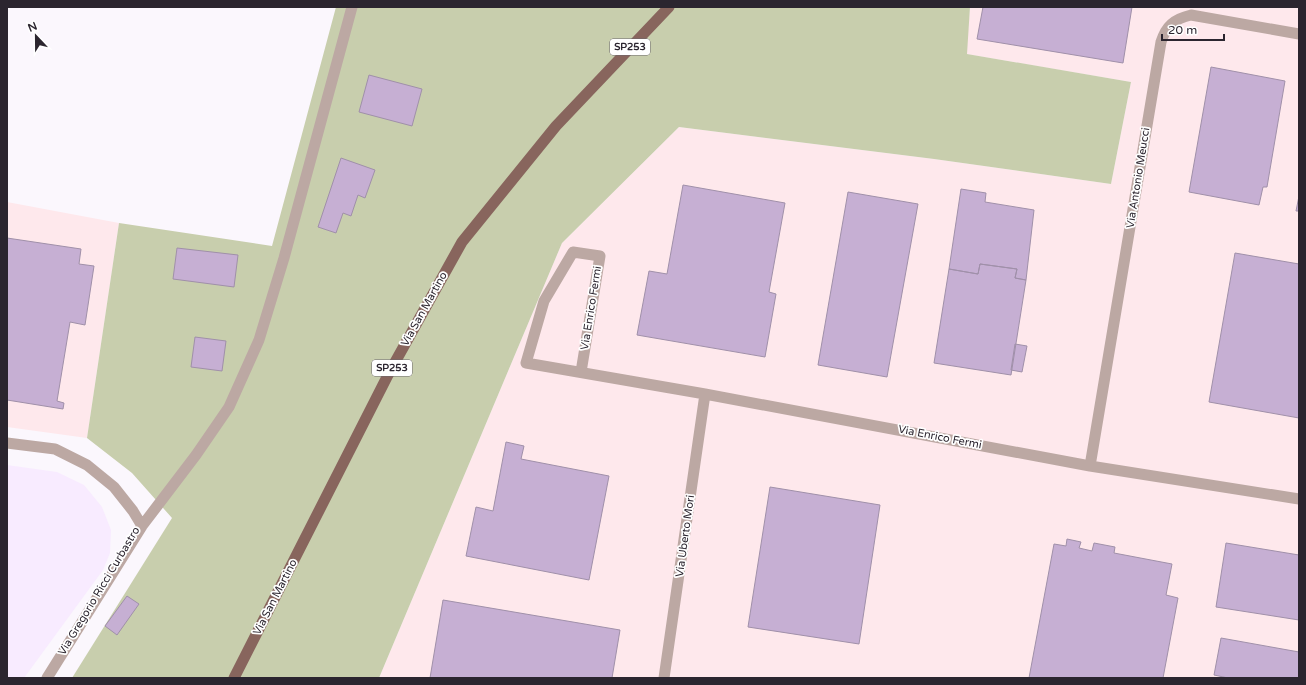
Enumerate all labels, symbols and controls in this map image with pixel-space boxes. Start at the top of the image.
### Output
north arrow [16,16,56,56]
scale bar [1162,16,1224,42]
text: N [26,20,39,35]
text: 20 m [1168,23,1197,37]
road number: SP253 [610,39,650,55]
street label: Via Antonio Meucci [1124,127,1152,229]
street label: Via Enrico Fermi [578,265,604,351]
street label: Via San Martino [398,269,450,349]
road number: SP253 [372,360,412,376]
street label: Via Enrico Fermi [897,423,983,451]
street label: Via Uberto Mori [673,494,697,578]
street label: Via Gregorio Ricci Curbastro [55,524,143,658]
street label: Via San Martino [250,557,300,637]

